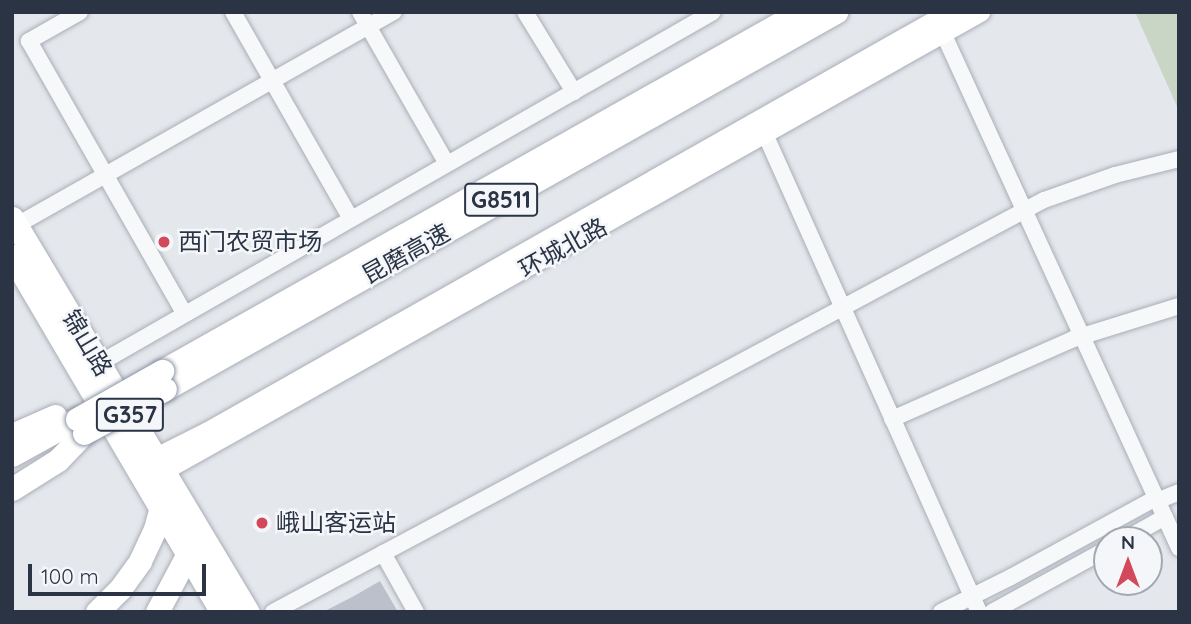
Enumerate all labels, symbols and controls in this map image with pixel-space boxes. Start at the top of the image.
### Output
road number: G8511 [462,181,540,220]
street label: 环城北路 [514,212,612,284]
street label: 昆磨高速 [357,218,455,290]
place label: 西门农贸市场 [178,228,322,256]
marker: 西门农贸市场 [156,234,172,250]
street label: 锦山路 [56,305,118,381]
road number: G357 [95,396,165,434]
place label: 峨山客运站 [276,509,396,537]
marker: 峨山客运站 [254,515,270,531]
north arrow [1093,526,1163,596]
text: N [1121,530,1135,554]
scale bar [32,550,210,594]
text: 100 m [41,563,99,589]

